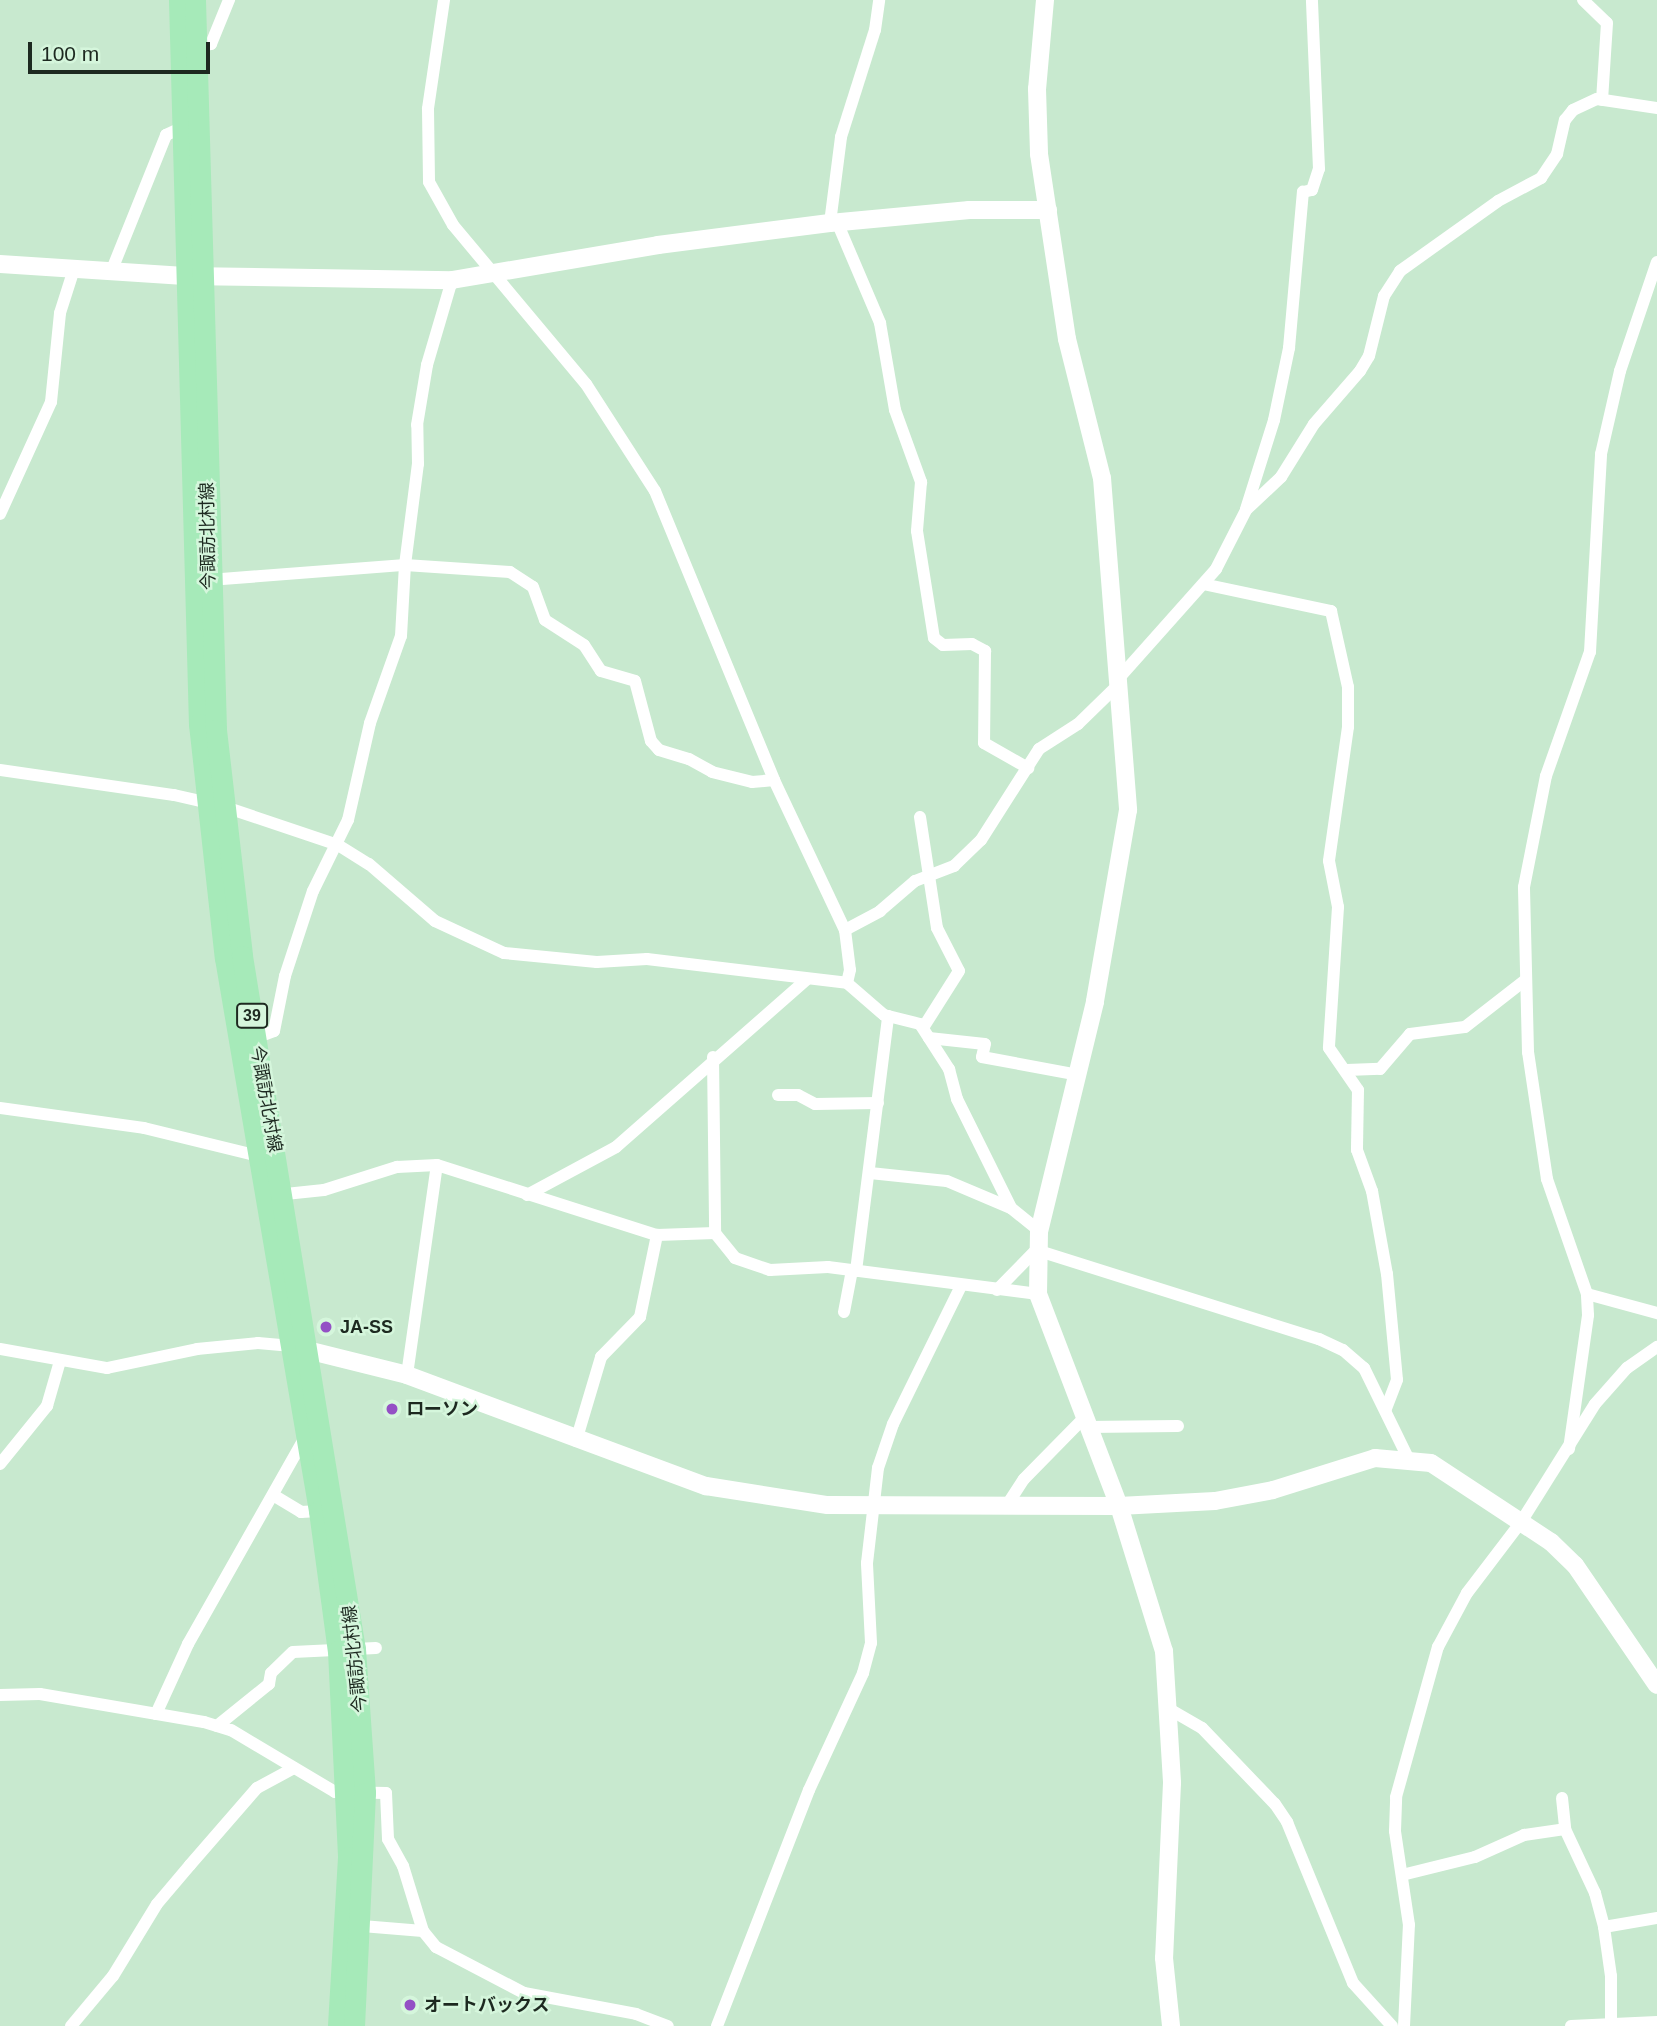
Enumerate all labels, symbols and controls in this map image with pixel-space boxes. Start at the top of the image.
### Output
scale bar [32,28,214,72]
text: 100 m [41,42,99,65]
street label: 今諏訪北村線 [196,482,220,590]
road number: 39 [234,1004,270,1028]
street label: 今諏訪北村線 [246,1044,286,1154]
place label: JA-SS [340,1316,393,1338]
marker: JA-SS [318,1319,334,1335]
place label: ローソン [406,1398,478,1420]
marker: ローソン [384,1401,400,1417]
street label: 今諏訪北村線 [339,1604,371,1714]
place label: オートバックス [424,1994,550,2016]
marker: オートバックス [402,1997,418,2013]

